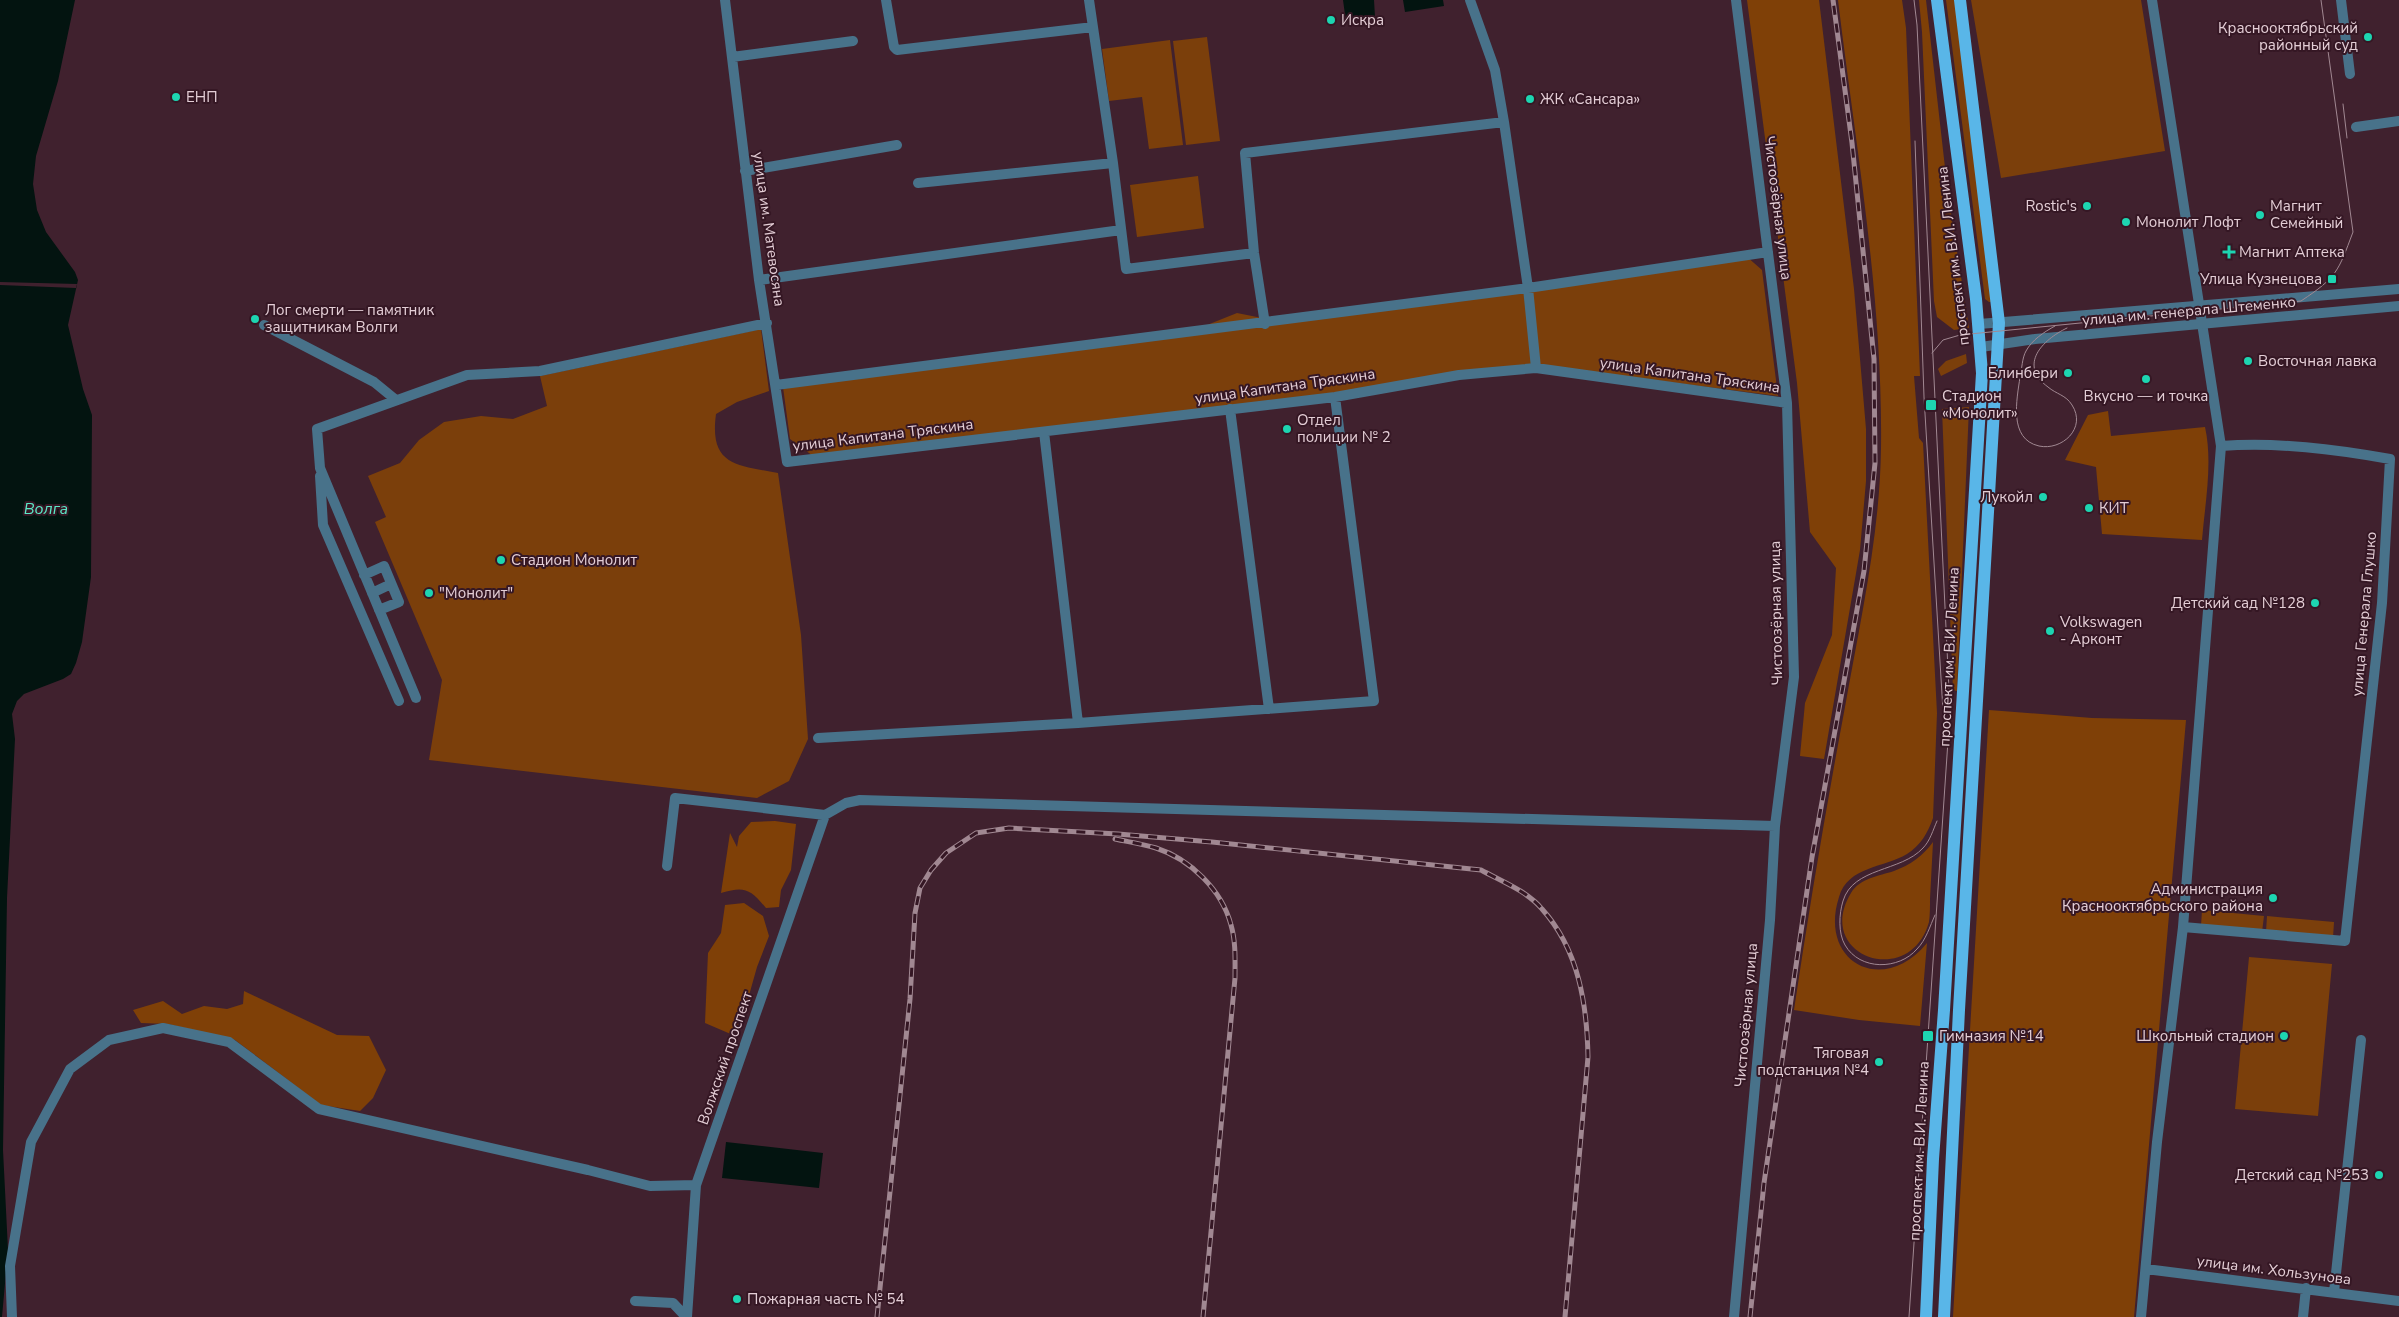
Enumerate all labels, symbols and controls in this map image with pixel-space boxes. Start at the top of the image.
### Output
place label: Искра [1341,10,1384,30]
marker: Искра [1325,14,1337,26]
place label: Краснооктябрьский районный суд [2218,18,2358,55]
marker: Краснооктябрьский районный суд [2362,31,2374,43]
place label: ЕНП [186,87,218,107]
place label: ЖК «Сансара» [1540,89,1640,109]
marker: ЕНП [170,91,182,103]
marker: ЖК «Сансара» [1524,93,1536,105]
street label: Чистоозёрная улица [1759,135,1797,281]
street label: улица им. Матевосяна [748,150,790,308]
street label: проспект им. В.И. Ленина [1932,165,1974,347]
place label: Rostic's [2025,196,2077,216]
place label: Магнит Семейный [2270,196,2343,233]
marker: Rostic's [2081,200,2093,212]
marker: Магнит Семейный [2254,209,2266,221]
place label: Монолит Лофт [2136,212,2241,232]
marker: Монолит Лофт [2120,216,2132,228]
place label: Магнит Аптека [2239,242,2345,262]
marker: Магнит Аптека [2223,246,2235,258]
place label: Улица Кузнецова [2199,269,2322,289]
marker: Улица Кузнецова [2326,273,2338,285]
street label: улица им. генерала Штеменко [2081,292,2297,330]
place label: Лог смерти — памятник защитникам Волги [265,300,434,337]
marker: Лог смерти — памятник защитникам Волги [249,313,261,325]
place label: Восточная лавка [2258,351,2377,371]
street label: улица Капитана Тряскина [1599,352,1781,398]
marker: Восточная лавка [2242,355,2254,367]
street label: улица Капитана Тряскина [1194,363,1376,409]
place label: Блинбери [1988,363,2058,383]
marker: Блинбери [2062,367,2074,379]
marker: Вкусно — и точка [2140,373,2152,385]
place label: Стадион «Монолит» [1942,386,2018,423]
place label: Вкусно — и точка [2084,386,2208,406]
marker: Стадион «Монолит» [1924,398,1938,412]
place label: Отдел полиции № 2 [1297,410,1391,447]
street label: улица Капитана Тряскина [792,414,974,456]
marker: Отдел полиции № 2 [1281,423,1293,435]
place label: Лукойл [1980,487,2033,507]
marker: Лукойл [2037,491,2049,503]
water label: Волга [24,498,68,520]
place label: КИТ [2099,498,2129,518]
marker: КИТ [2083,502,2095,514]
street label: улица Генерала Глушко [2347,531,2381,697]
street label: Чистоозёрная улица [1765,540,1787,686]
place label: Стадион Монолит [511,550,637,570]
marker: Стадион Монолит [495,554,507,566]
street label: проспект им. В.И. Ленина [1934,567,1964,747]
place label: "Монолит" [439,583,513,603]
marker: "Монолит" [423,587,435,599]
place label: Детский сад №128 [2171,593,2305,613]
marker: Детский сад №128 [2309,597,2321,609]
place label: Volkswagen - Арконт [2059,612,2142,649]
marker: Volkswagen - Арконт [2044,625,2056,637]
place label: Администрация Краснооктябрьского района [2062,879,2263,916]
marker: Администрация Краснооктябрьского района [2267,892,2279,904]
street label: Чистоозёрная улица [1730,942,1762,1088]
street label: Волжский проспект [693,988,757,1127]
place label: Гимназия №14 [1939,1026,2044,1046]
place label: Школьный стадион [2136,1026,2274,1046]
marker: Гимназия №14 [1921,1029,1935,1043]
marker: Школьный стадион [2278,1030,2290,1042]
place label: Тяговая подстанция №4 [1757,1043,1869,1080]
marker: Тяговая подстанция №4 [1873,1056,1885,1068]
street label: проспект им. В.И. Ленина [1904,1061,1934,1241]
place label: Детский сад №253 [2235,1165,2369,1185]
marker: Детский сад №253 [2373,1169,2385,1181]
street label: улица им. Хользунова [2196,1251,2352,1289]
place label: Пожарная часть № 54 [747,1289,905,1309]
marker: Пожарная часть № 54 [731,1293,743,1305]

